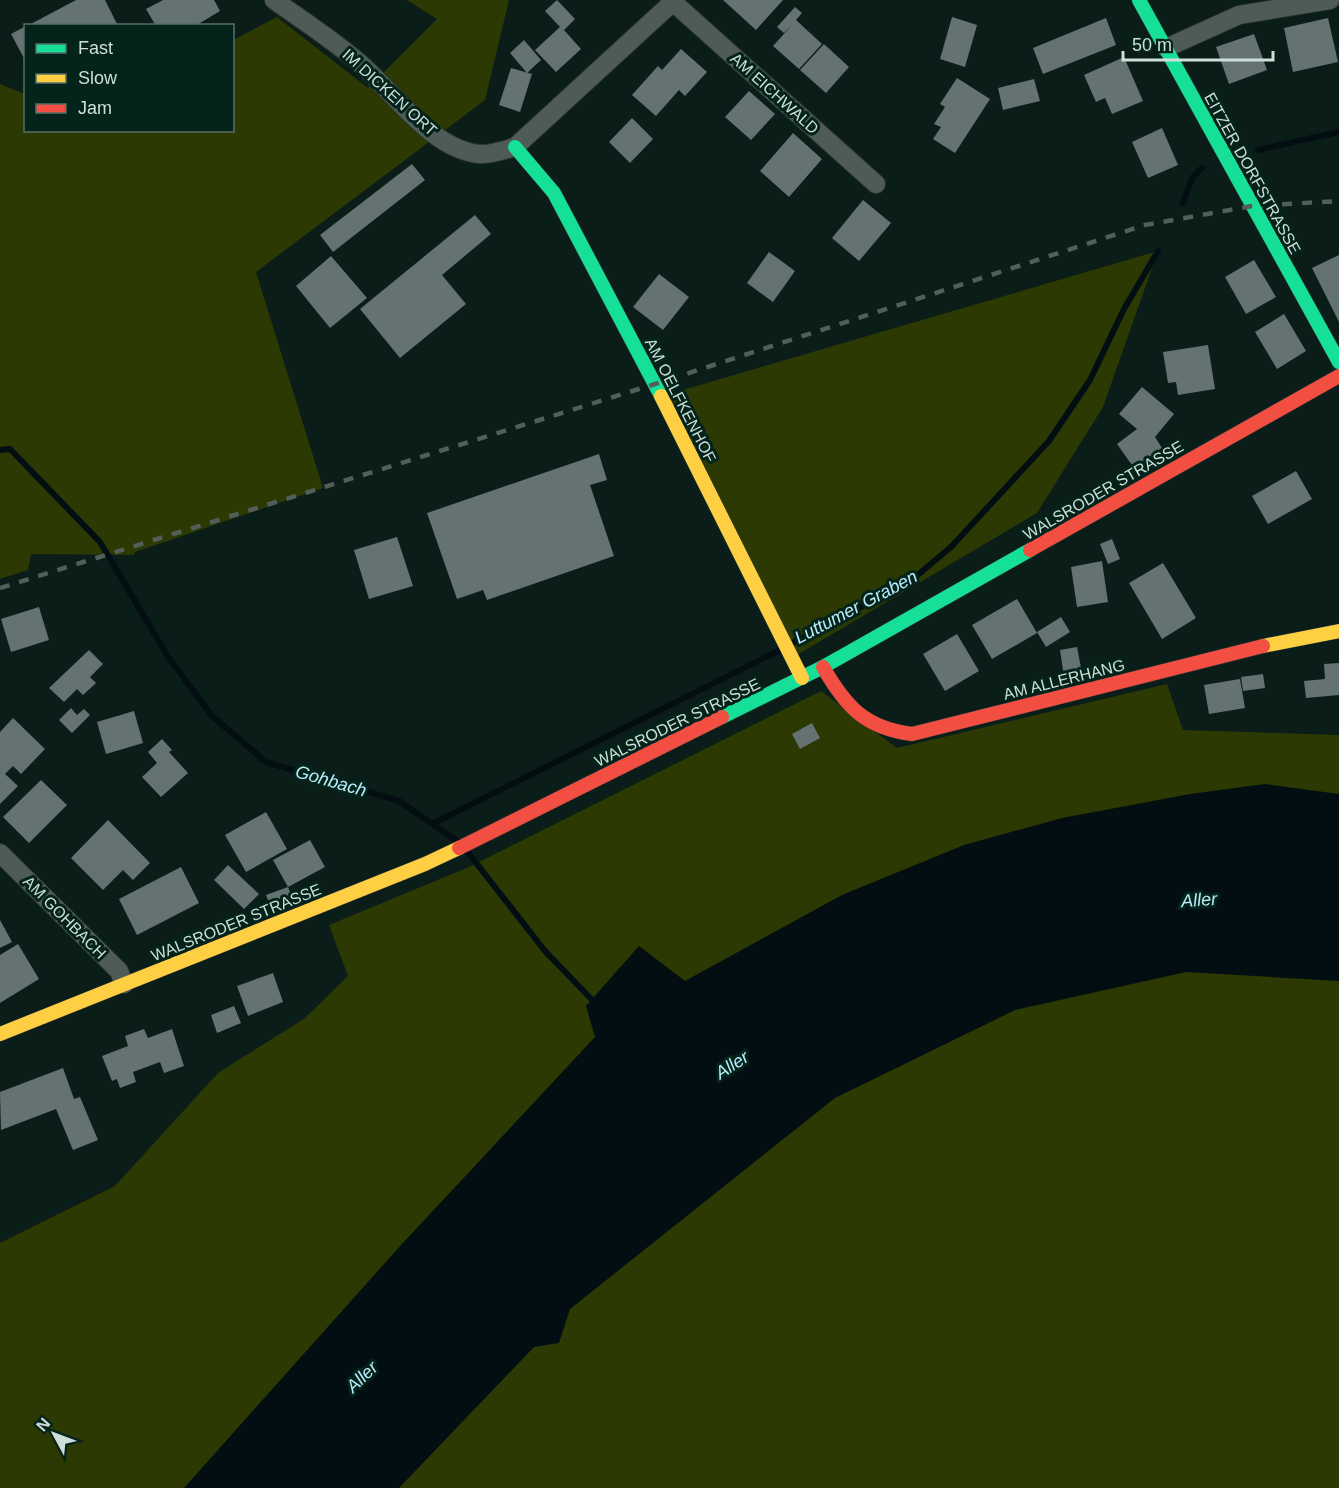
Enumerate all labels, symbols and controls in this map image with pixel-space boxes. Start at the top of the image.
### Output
legend [24,24,234,132]
scale bar [1123,24,1273,62]
text: 50 m [1132,35,1172,55]
text: Fast [78,38,113,58]
street label: IM DICKEN ORT [339,46,440,139]
street label: AM EICHWALD [727,49,822,137]
text: Slow [78,68,118,88]
street label: EITZER DORFSTRASSE [1201,90,1304,257]
text: Jam [78,98,112,118]
street label: AM OELFKENHOF [642,335,719,465]
street label: WALSRODER STRASSE [1020,438,1186,543]
water label: Luttumer Graben [791,566,921,648]
street label: AM ALLERHANG [1002,656,1127,703]
street label: WALSRODER STRASSE [592,675,763,770]
water label: Gohbach [293,761,369,801]
street label: AM GOHBACH [20,873,109,962]
street label: WALSRODER STRASSE [149,881,324,964]
water label: Aller [1179,889,1219,911]
water label: Aller [711,1046,753,1084]
water label: Aller [341,1357,383,1397]
north arrow [24,1404,84,1464]
text: N [33,1415,53,1434]

